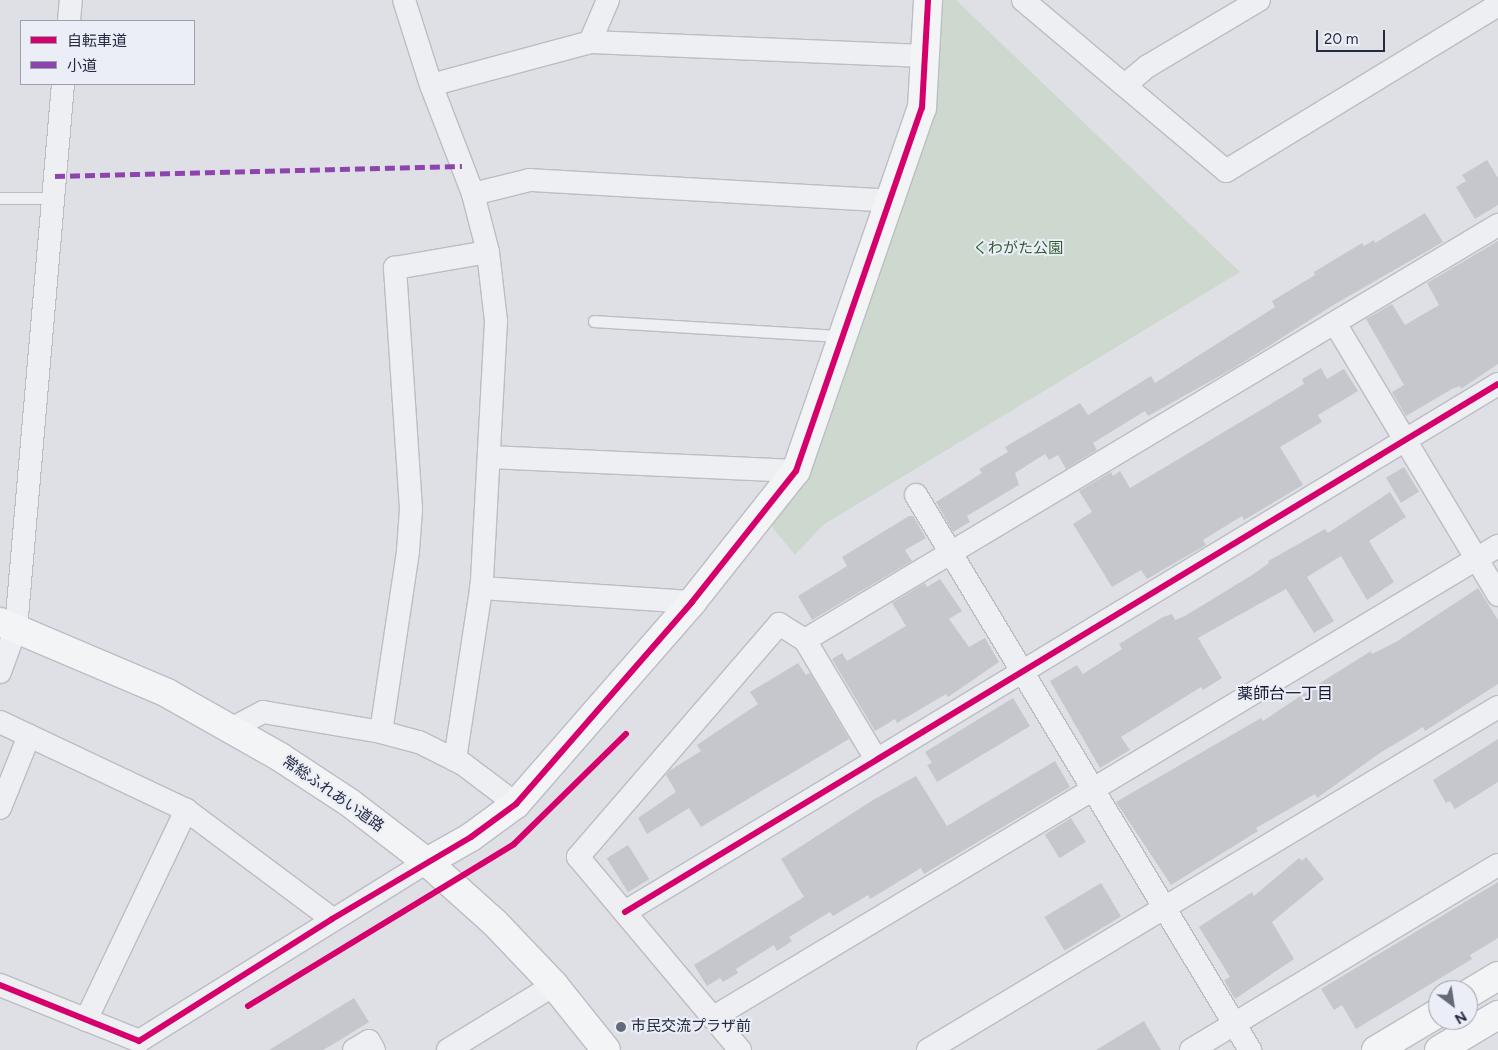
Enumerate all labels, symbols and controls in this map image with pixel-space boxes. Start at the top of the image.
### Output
legend [20,20,195,85]
scale bar [1318,20,1387,52]
text: 20 m [1324,30,1358,48]
text: 自転車道 [67,32,127,50]
text: 小道 [67,57,97,75]
park label: くわがた公園 [973,240,1063,258]
district label: 薬師台一丁目 [1237,684,1333,704]
street label: 常総ふれあい道路 [279,752,387,836]
north arrow [1428,980,1478,1030]
text: N [1451,1007,1469,1027]
place label: 市民交流プラザ前 [631,1018,751,1036]
marker: 市民交流プラザ前 [615,1021,627,1033]

